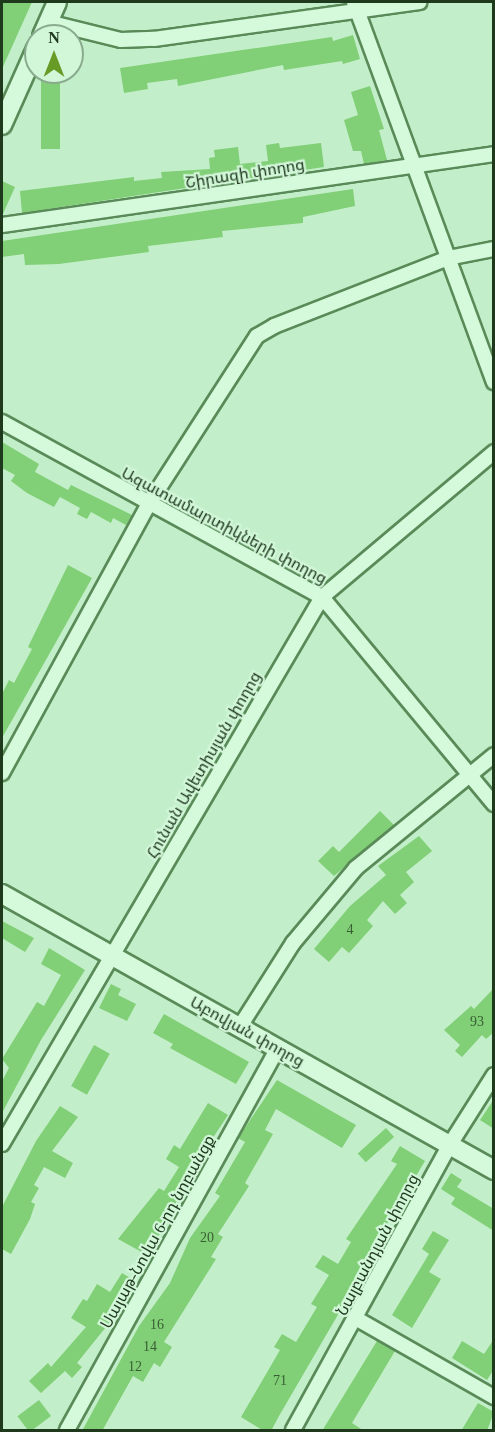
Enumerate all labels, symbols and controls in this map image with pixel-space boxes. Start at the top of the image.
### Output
north arrow [24,24,84,84]
text: N [48,29,60,46]
street label: Շիրազի փողոց [184,155,306,193]
street label: Ազատամարտիկների փողոց [118,464,330,588]
street label: Հունան Ավետիսյան փողոց [143,668,265,862]
house number: 4 [346,922,354,938]
street label: Աբովյան փողոց [186,993,308,1071]
house number: 93 [470,1014,484,1030]
street label: Սայաթ-Նովա 6-րդ նրբանցք [97,1132,219,1332]
street label: Նալբանդյան փողոց [332,1171,424,1319]
house number: 20 [200,1230,214,1246]
house number: 16 [150,1317,164,1333]
house number: 14 [143,1339,157,1355]
house number: 12 [128,1359,142,1375]
house number: 71 [273,1373,287,1389]

